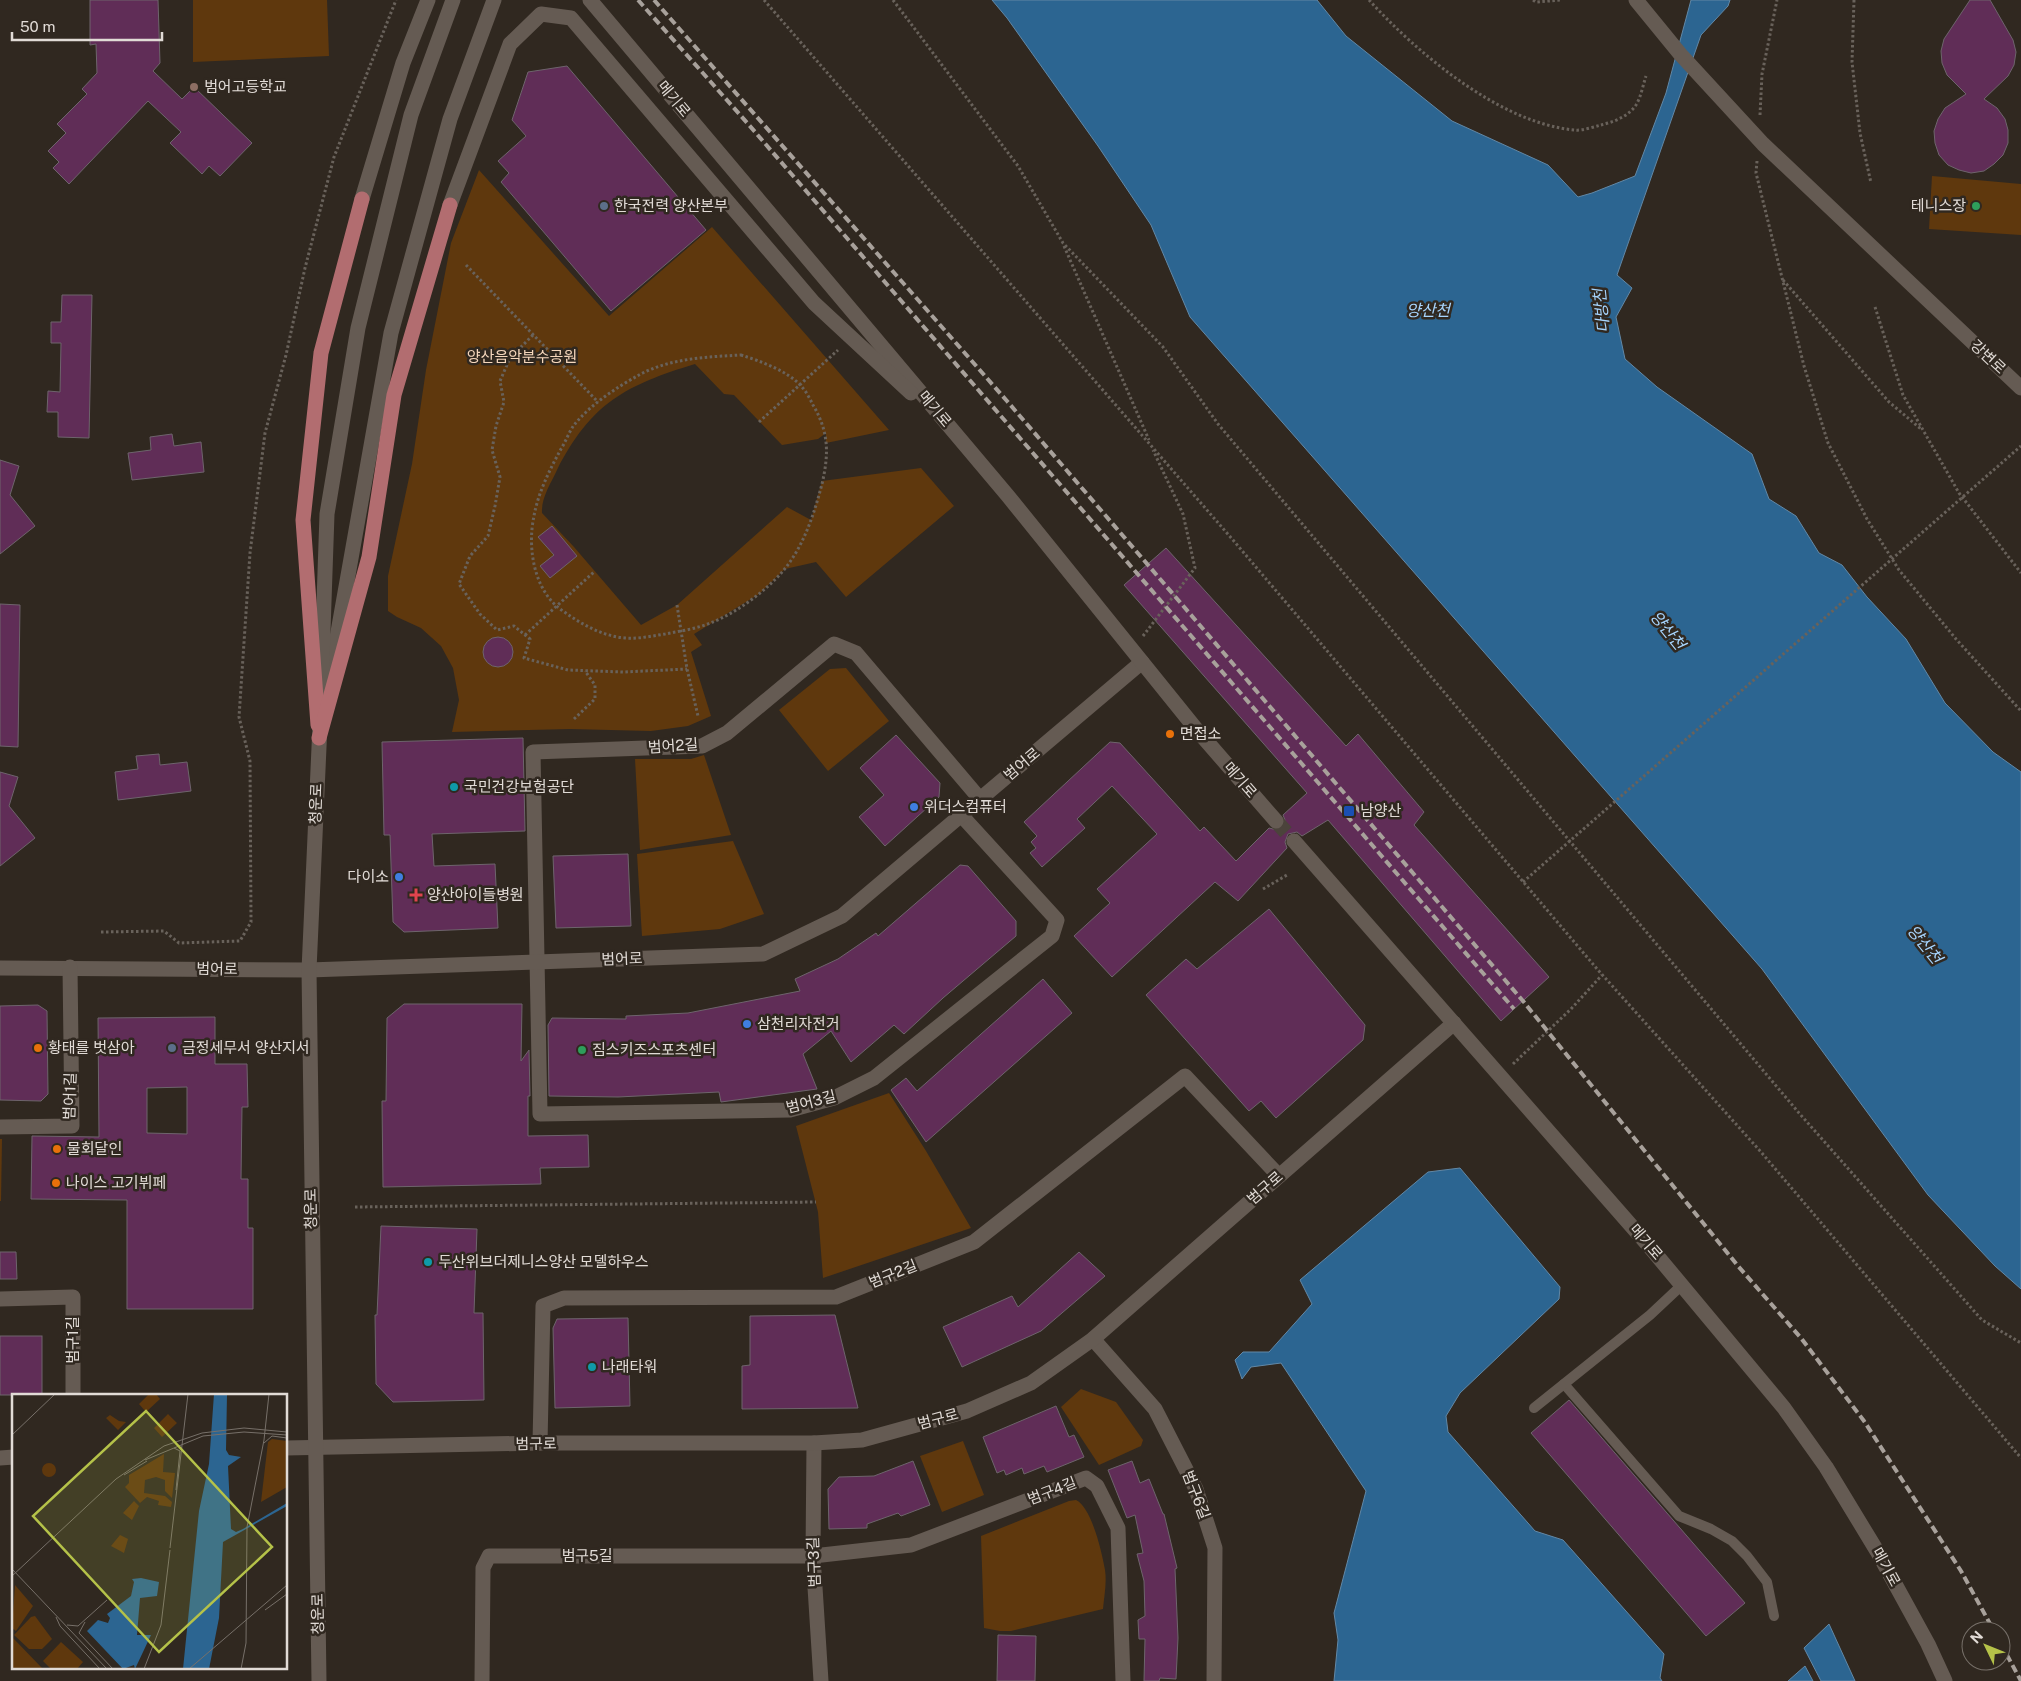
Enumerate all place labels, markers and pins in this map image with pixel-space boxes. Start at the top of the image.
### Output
place label: 범어고등학교 [204,78,287,95]
marker: 범어고등학교 [188,81,200,93]
place label: 한국전력 양산본부 [614,197,728,214]
place label: 테니스장 [1911,197,1966,214]
marker: 한국전력 양산본부 [598,200,610,212]
marker: 테니스장 [1970,200,1982,212]
place label: 면접소 [1180,725,1222,742]
marker: 면접소 [1164,728,1176,740]
place label: 국민건강보험공단 [464,778,575,795]
marker: 국민건강보험공단 [448,781,460,793]
place label: 위더스컴퓨터 [924,798,1007,815]
marker: 위더스컴퓨터 [908,801,920,813]
place label: 남양산 [1360,802,1402,819]
marker: 남양산 [1342,804,1356,818]
place label: 다이소 [348,868,389,885]
marker: 다이소 [393,871,405,883]
place label: 양산아이들병원 [427,886,524,903]
marker: 양산아이들병원 [409,888,423,902]
place label: 삼천리자전거 [757,1015,840,1032]
marker: 삼천리자전거 [741,1018,753,1030]
place label: 황태를 벗삼아 [48,1039,135,1056]
place label: 금정세무서 양산지서 [182,1039,310,1056]
place label: 짐스키즈스포츠센터 [592,1041,716,1058]
marker: 황태를 벗삼아 [32,1042,44,1054]
marker: 금정세무서 양산지서 [166,1042,178,1054]
marker: 짐스키즈스포츠센터 [576,1044,588,1056]
place label: 물회달인 [67,1140,122,1157]
marker: 물회달인 [51,1143,63,1155]
place label: 나이스 고기뷔페 [66,1174,166,1191]
marker: 나이스 고기뷔페 [50,1177,62,1189]
place label: 두산위브더제니스양산 모델하우스 [438,1253,649,1270]
marker: 두산위브더제니스양산 모델하우스 [422,1256,434,1268]
place label: 나래타워 [602,1358,657,1375]
marker: 나래타워 [586,1361,598,1373]

